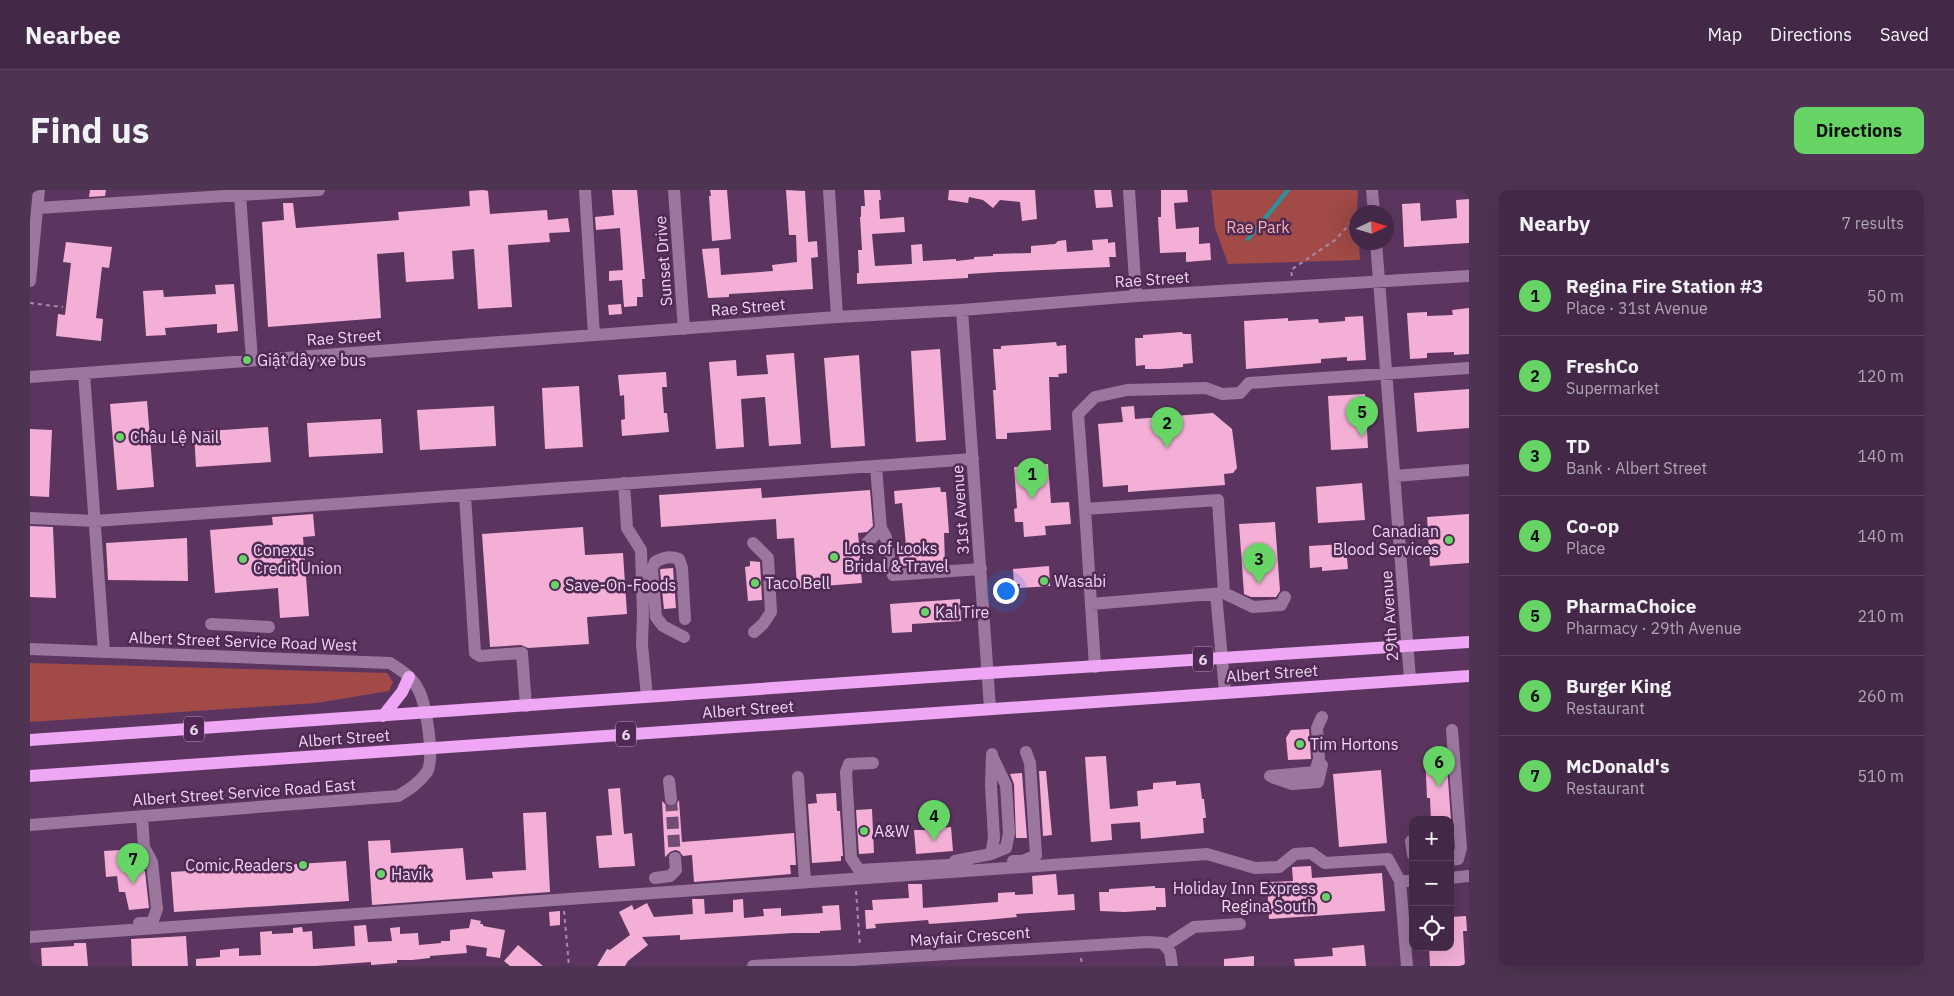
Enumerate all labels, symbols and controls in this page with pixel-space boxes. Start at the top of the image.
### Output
text: Nearbee [25,19,121,51]
text: Map [1707,23,1742,46]
text: Directions [1770,23,1852,46]
text: Saved [1880,23,1929,46]
text: Find us [30,107,149,153]
button: Directions [1794,107,1924,154]
north arrow [1349,205,1394,250]
text: Nearby [1519,209,1590,237]
text: 7 results [1841,213,1904,233]
street label: Sunset Drive [650,215,676,307]
park label: Rae Park [1226,217,1290,237]
street label: Rae Street [1114,266,1190,292]
text: Regina Fire Station #3 [1566,274,1763,298]
text: 1 [1530,286,1540,306]
text: 50 m [1867,286,1904,306]
street label: Rae Street [710,294,786,320]
text: Place · 31st Avenue [1566,298,1708,318]
street label: Rae Street [306,324,382,350]
place label: Giật dây xe bus [257,350,366,370]
marker: Giật dây xe bus [241,354,253,366]
text: FreshCo [1566,354,1639,378]
text: 2 [1530,366,1540,386]
text: 120 m [1857,366,1904,386]
text: Supermarket [1566,378,1659,398]
pin: 5 [1346,396,1378,437]
pin: 2 [1151,407,1183,448]
place label: Châu Lệ Nail [130,427,219,447]
marker: Châu Lệ Nail [114,431,126,443]
text: TD [1566,434,1590,458]
text: 3 [1530,446,1540,466]
text: 140 m [1857,446,1904,466]
pin: 1 [1016,458,1048,499]
text: Bank · Albert Street [1566,458,1707,478]
street label: 31st Avenue [947,464,973,555]
text: Co-op [1566,514,1619,538]
place label: Canadian Blood Services [1333,521,1439,559]
text: 4 [1530,526,1540,546]
text: 140 m [1857,526,1904,546]
marker: Canadian Blood Services [1443,534,1455,546]
place label: Lots of Looks Bridal & Travel [844,538,949,576]
text: Place [1566,538,1605,558]
place label: Conexus Credit Union [253,540,342,578]
pin: 3 [1243,543,1275,584]
marker: Lots of Looks Bridal & Travel [828,551,840,563]
marker: Conexus Credit Union [237,553,249,565]
street label: 29th Avenue [1376,570,1402,662]
place label: Wasabi [1054,571,1106,591]
place label: Taco Bell [765,573,830,593]
place label: Save-On-Foods [565,575,676,595]
marker: Wasabi [1038,575,1050,587]
marker: Taco Bell [749,577,761,589]
your location [993,578,1019,604]
marker: Save-On-Foods [549,579,561,591]
text: PharmaChoice [1566,594,1696,618]
place label: Kal Tire [935,602,990,622]
marker: Kal Tire [919,606,931,618]
text: 5 [1530,606,1540,626]
text: 210 m [1857,606,1904,626]
text: Pharmacy · 29th Avenue [1566,618,1742,638]
street label: Albert Street Service Road West [128,627,358,655]
road number: 6 [1193,646,1213,672]
street label: Albert Street [1225,660,1319,686]
text: Burger King [1566,674,1671,698]
text: 6 [1530,686,1540,706]
text: 260 m [1857,686,1904,706]
street label: Albert Street [701,696,795,722]
text: Restaurant [1566,698,1645,718]
road number: 6 [184,716,204,742]
road number: 6 [616,722,636,746]
street label: Albert Street [297,725,391,751]
place label: Tim Hortons [1310,734,1399,754]
marker: Tim Hortons [1294,738,1306,750]
pin: 6 [1423,746,1455,787]
text: McDonald's [1566,754,1669,778]
text: 7 [1530,766,1540,786]
text: 510 m [1857,766,1904,786]
street label: Albert Street Service Road East [132,774,356,810]
text: Restaurant [1566,778,1645,798]
pin: 4 [918,800,950,841]
map controls [1409,816,1454,951]
button: + [1409,816,1454,861]
place label: A&W [874,821,909,841]
marker: A&W [858,825,870,837]
pin: 7 [117,843,149,884]
place label: Comic Readers [185,855,293,875]
marker: Comic Readers [297,859,309,871]
button: − [1409,861,1454,906]
place label: Havik [391,864,432,884]
marker: Havik [375,868,387,880]
place label: Holiday Inn Express Regina South [1173,878,1316,916]
marker: Holiday Inn Express Regina South [1320,891,1332,903]
button: locate [1409,906,1454,951]
street label: Mayfair Crescent [909,922,1031,950]

